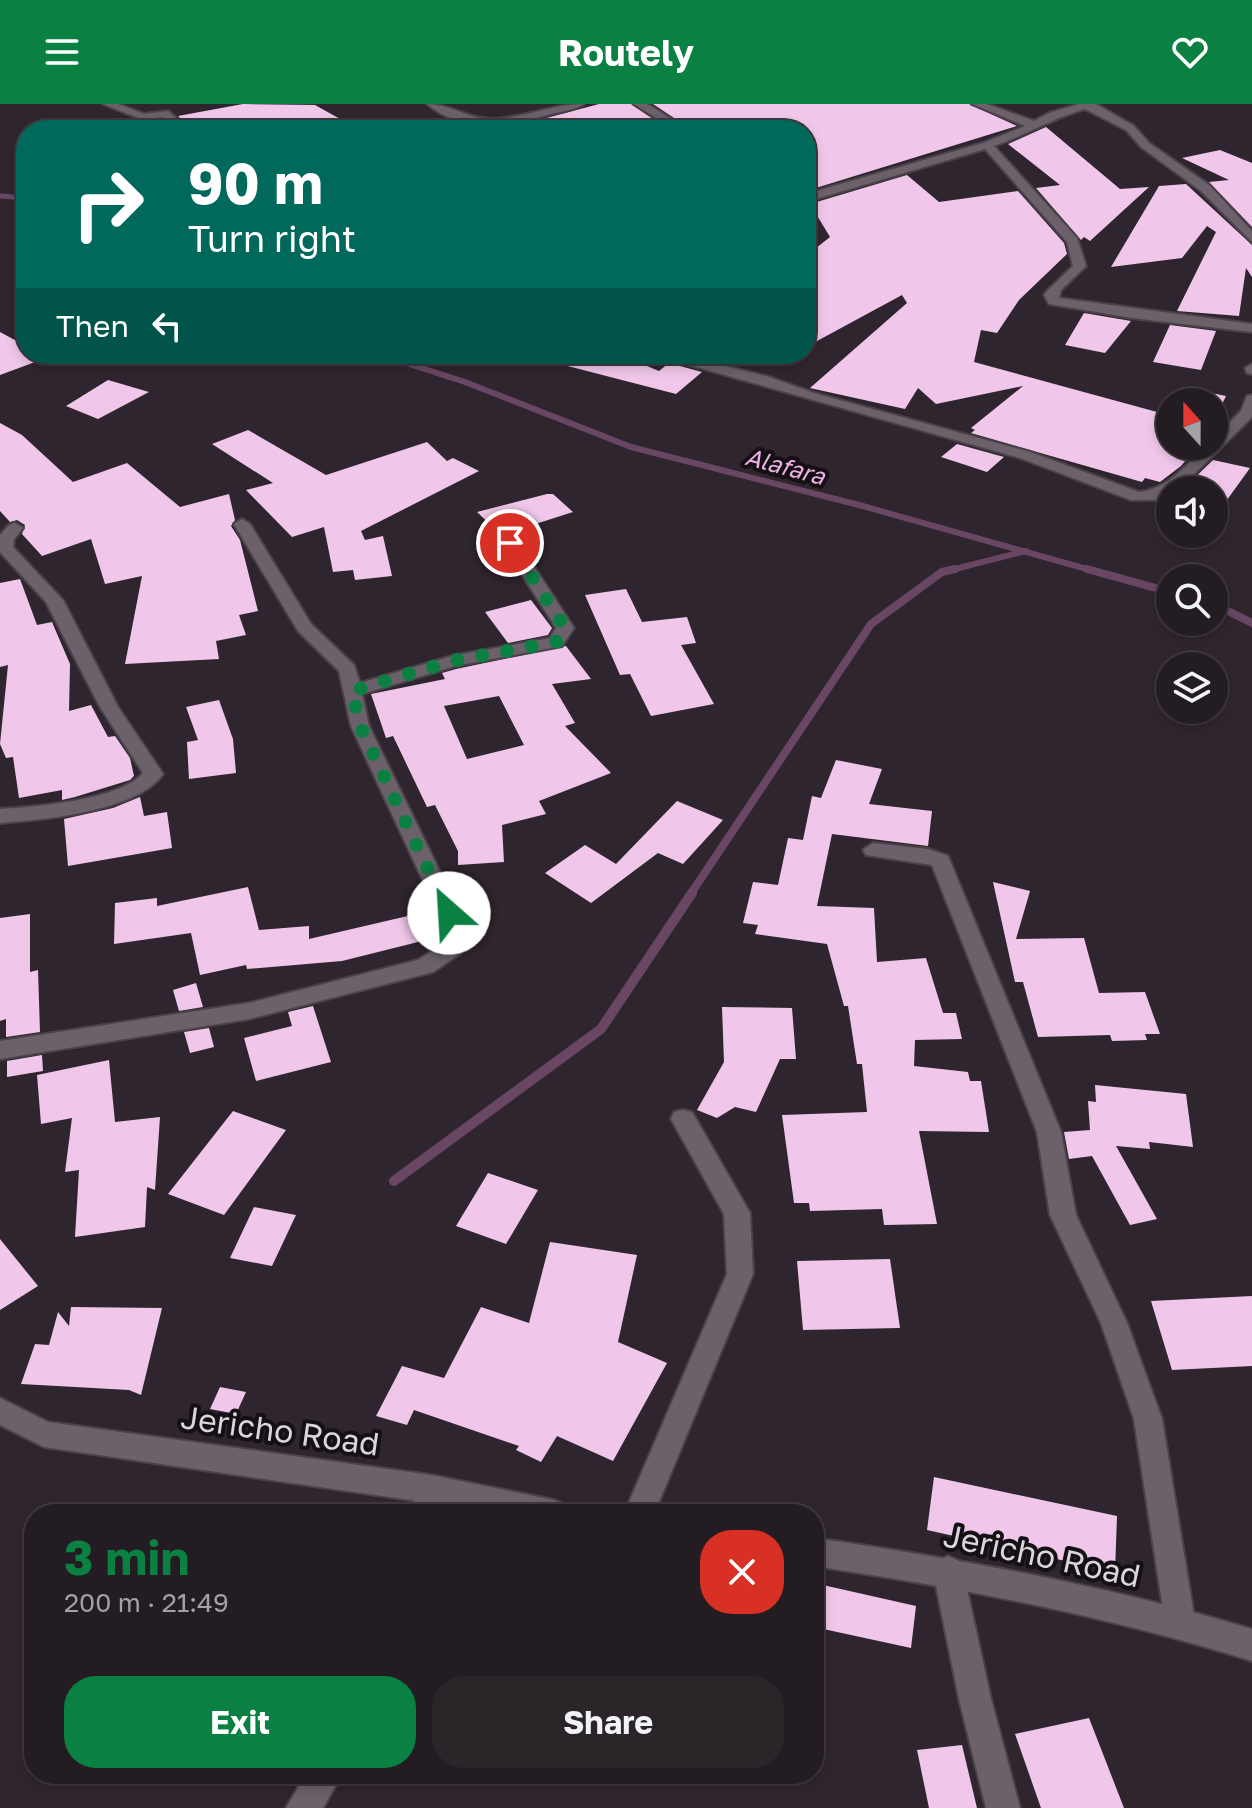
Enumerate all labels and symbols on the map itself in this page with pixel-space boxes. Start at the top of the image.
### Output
north arrow [1156,388,1228,460]
water label: Alafara [742,441,830,490]
pin [476,509,544,577]
position arrow [407,871,491,955]
street label: Jericho Road [178,1397,382,1463]
street label: Jericho Road [940,1516,1144,1594]

